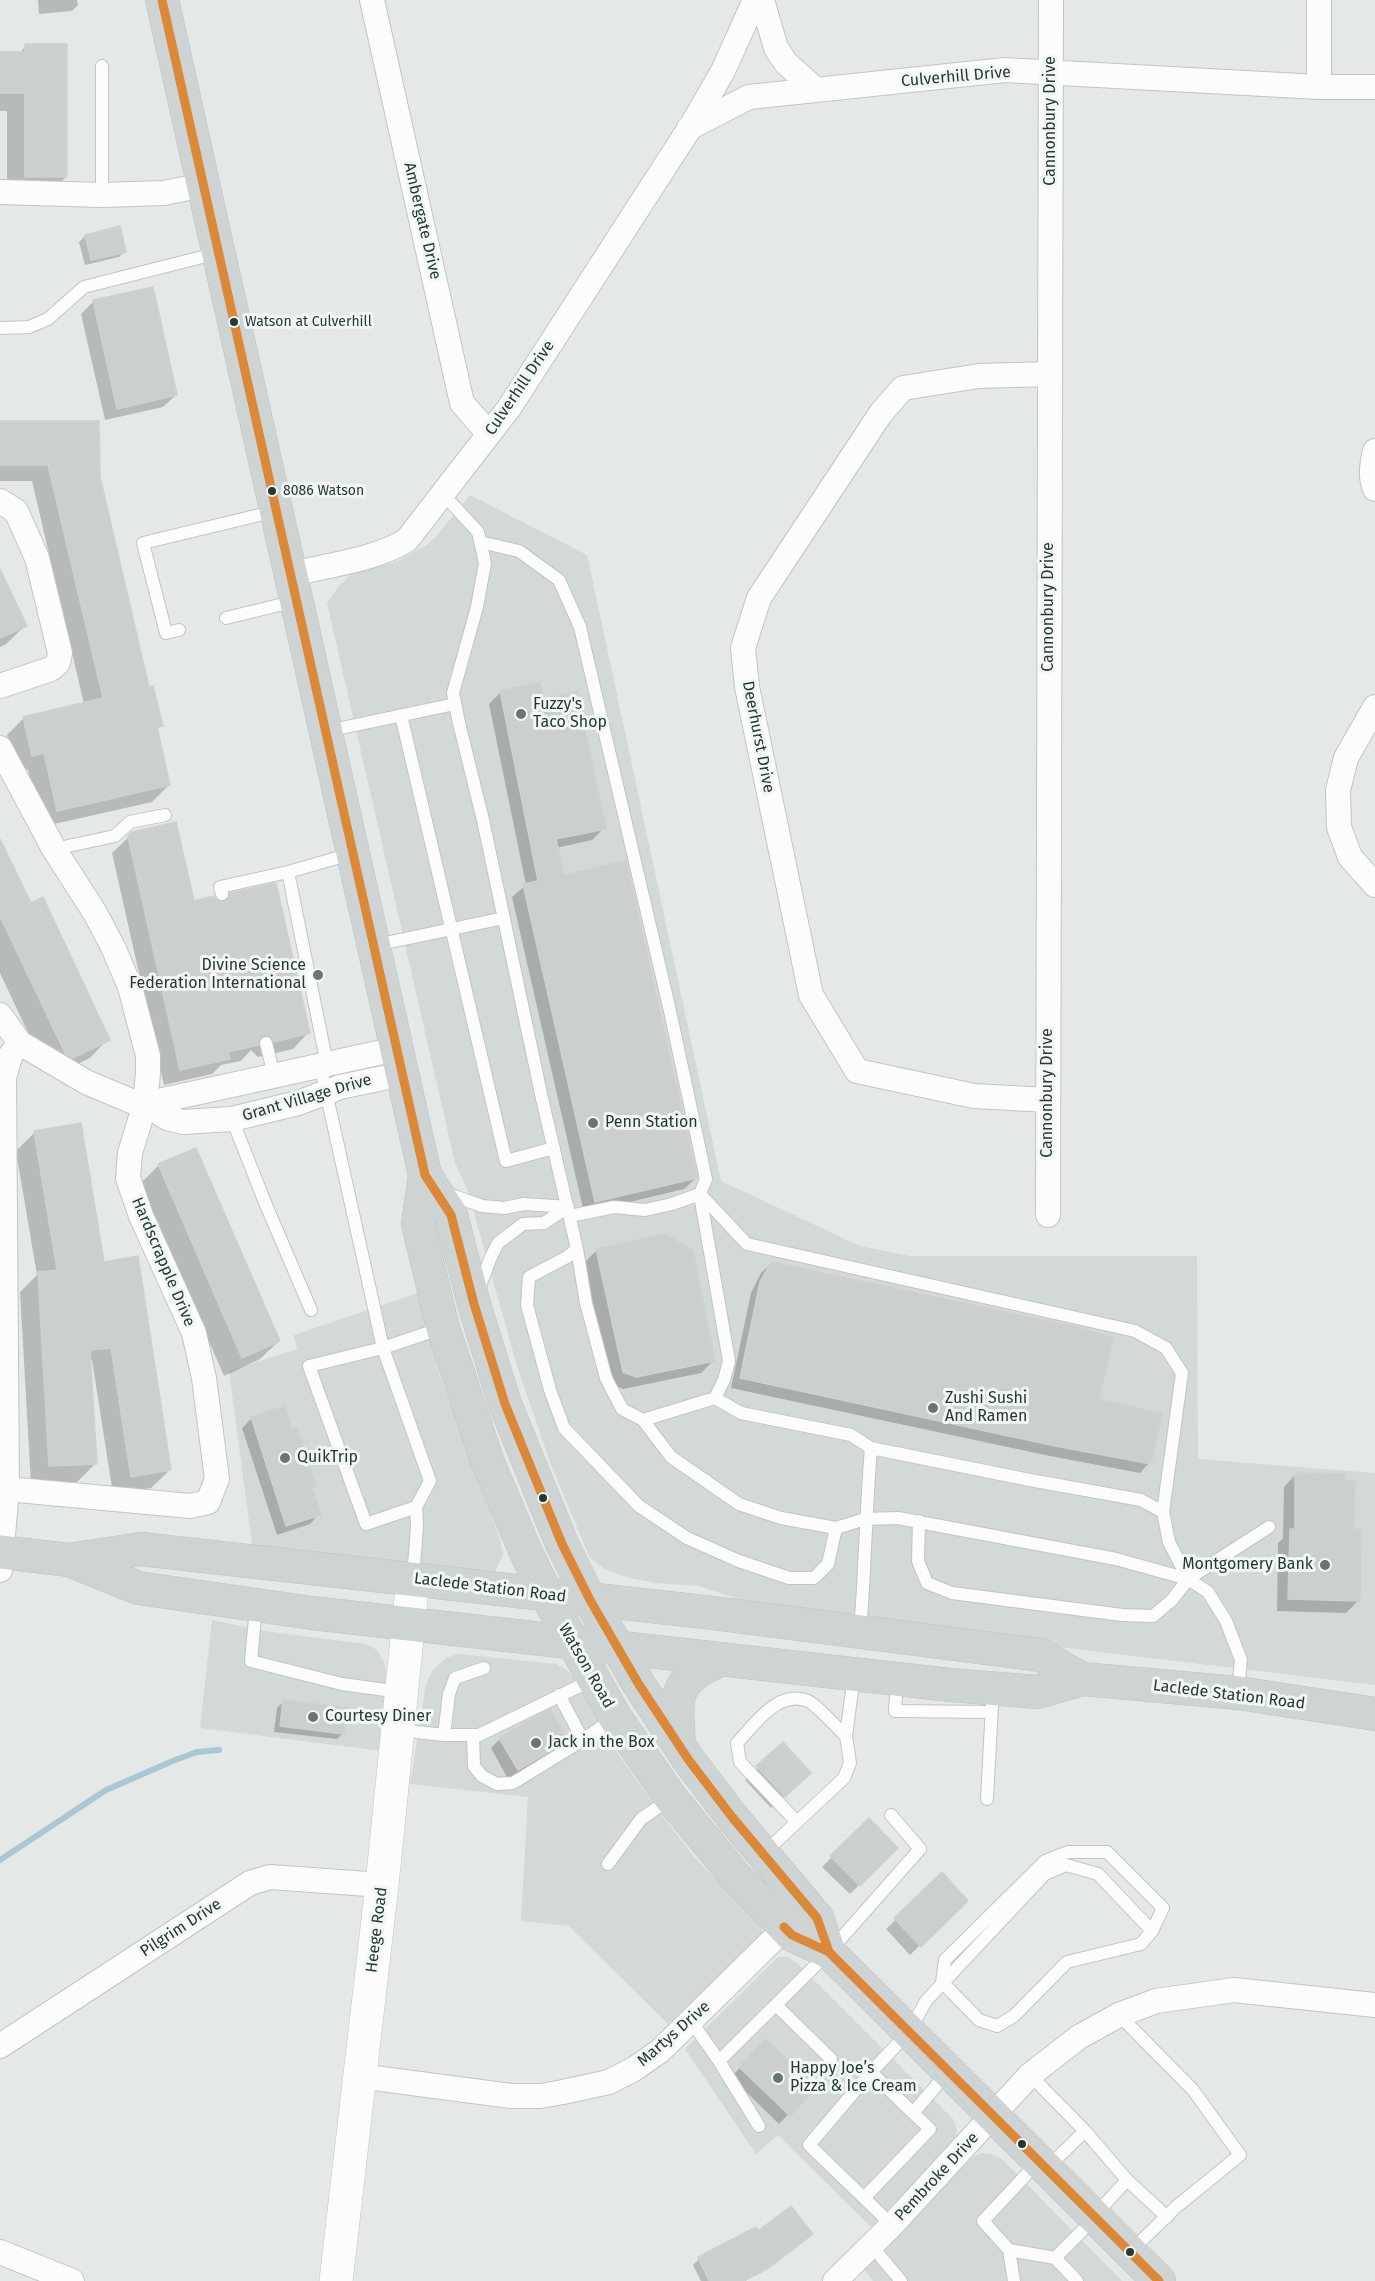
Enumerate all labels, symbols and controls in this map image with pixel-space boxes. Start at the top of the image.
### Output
street label: Cannonbury Drive [1041,56,1061,186]
street label: Culverhill Drive [900,63,1012,91]
street label: Ambergate Drive [399,160,445,282]
place label: Watson at Culverhill [245,314,372,330]
marker: Watson at Culverhill [228,316,240,328]
street label: Culverhill Drive [481,337,559,439]
place label: 8086 Watson [283,483,364,499]
marker: 8086 Watson [266,485,278,497]
street label: Cannonbury Drive [1039,542,1059,672]
street label: Deerhurst Drive [738,679,778,795]
place label: Fuzzy's Taco Shop [533,695,607,733]
marker: Fuzzy's Taco Shop [514,707,528,721]
place label: Divine Science Federation International [129,956,306,994]
marker: Divine Science Federation International [311,968,325,982]
street label: Cannonbury Drive [1038,1028,1058,1158]
street label: Grant Village Drive [240,1070,374,1126]
place label: Penn Station [605,1113,698,1133]
marker: Penn Station [586,1116,600,1130]
street label: Hardscrapple Drive [127,1195,199,1329]
place label: Zushi Sushi And Ramen [945,1389,1027,1427]
marker: Zushi Sushi And Ramen [926,1401,940,1415]
place label: QuikTrip [297,1448,358,1468]
marker: QuikTrip [278,1451,292,1465]
unlabelled marker [537,1492,549,1504]
place label: Montgomery Bank [1182,1555,1313,1575]
marker: Montgomery Bank [1318,1558,1332,1572]
street label: Laclede Station Road [413,1569,567,1607]
street label: Watson Road [554,1620,618,1712]
street label: Laclede Station Road [1152,1676,1306,1714]
place label: Courtesy Diner [325,1707,431,1727]
marker: Courtesy Diner [306,1710,320,1724]
place label: Jack in the Box [548,1733,655,1753]
marker: Jack in the Box [529,1736,543,1750]
street label: Heege Road [362,1886,392,1974]
street label: Pilgrim Drive [137,1895,225,1961]
street label: Martys Drive [634,1997,714,2071]
place label: Happy Joe’s Pizza & Ice Cream [790,2059,917,2097]
marker: Happy Joe’s Pizza & Ice Cream [771,2071,785,2085]
street label: Pembroke Drive [891,2129,983,2225]
unlabelled marker [1016,2138,1028,2150]
unlabelled marker [1124,2246,1136,2258]

